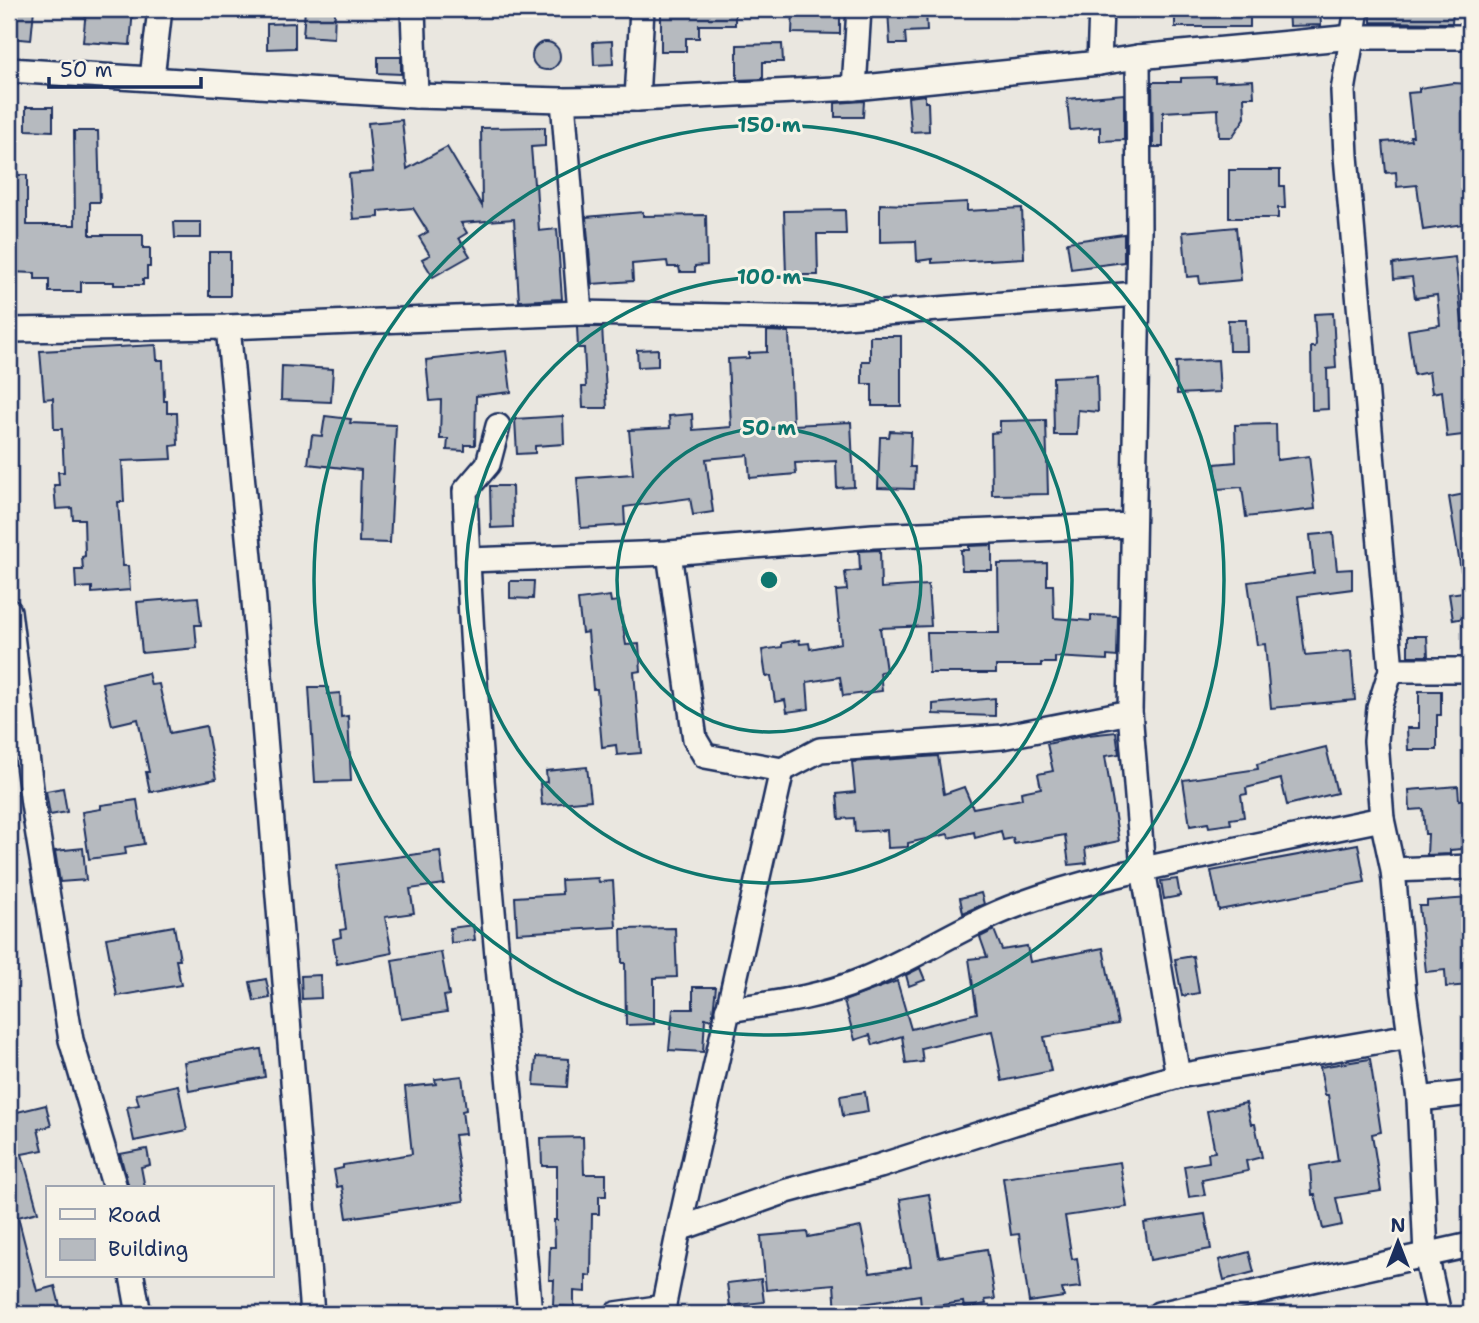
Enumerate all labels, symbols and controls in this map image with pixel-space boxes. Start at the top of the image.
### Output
scale bar [49,46,201,90]
text: 50 m [60,56,113,84]
text: 150 m [737,111,801,139]
text: 100 m [737,263,801,291]
text: 50 m [742,414,796,442]
centre of rings [757,568,781,592]
legend [46,1186,273,1278]
text: Road [108,1201,161,1229]
north arrow [1364,1208,1434,1278]
text: N [1390,1213,1406,1238]
text: Building [108,1235,188,1263]

